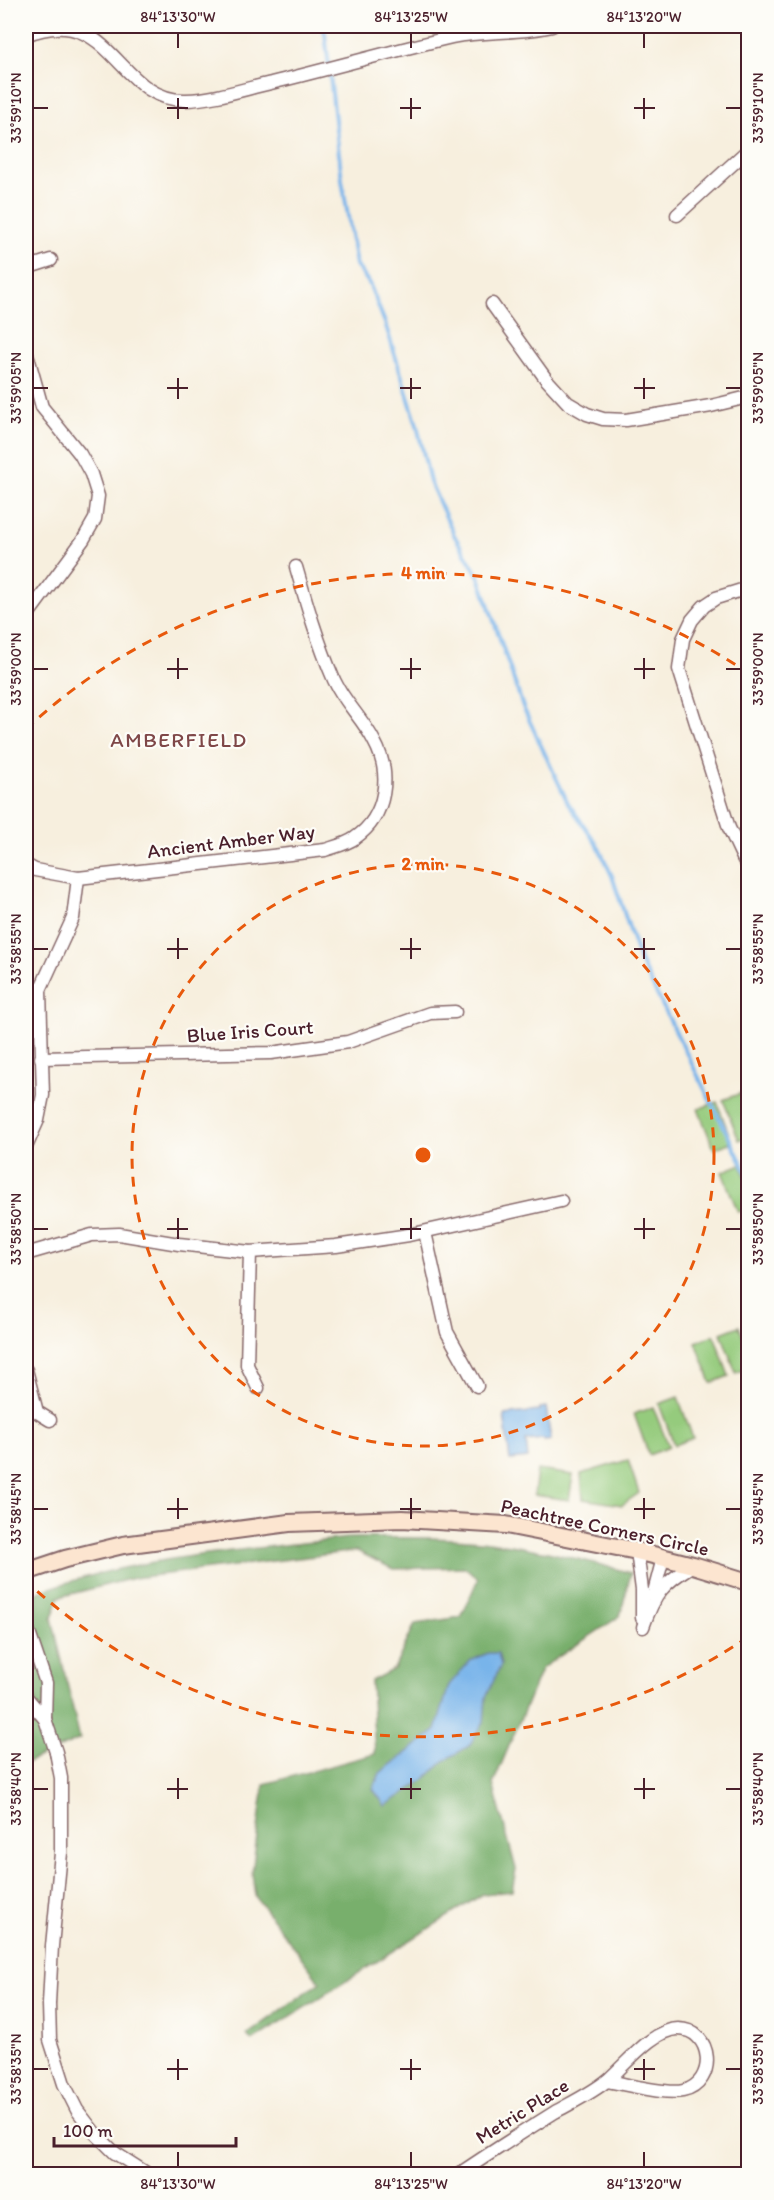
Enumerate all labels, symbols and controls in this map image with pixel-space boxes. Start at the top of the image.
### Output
text: 84°13'30"W [140,8,216,26]
text: 84°13'25"W [374,8,448,26]
text: 84°13'20"W [606,8,682,26]
text: 33°59'10"N [7,72,25,144]
text: 33°59'10"N [749,72,767,144]
text: 33°59'05"N [7,352,25,424]
text: 33°59'05"N [749,352,767,424]
text: 4 min [401,562,446,584]
text: 33°59'00"N [7,632,25,706]
text: 33°59'00"N [749,632,767,706]
district label: AMBERFIELD [110,727,248,752]
street label: Ancient Amber Way [146,819,317,863]
text: 2 min [402,853,445,875]
text: 33°58'55"N [7,913,25,985]
text: 33°58'55"N [749,913,767,985]
street label: Blue Iris Court [186,1015,315,1047]
centre of rings [413,1145,433,1165]
text: 33°58'50"N [7,1193,25,1265]
text: 33°58'50"N [749,1193,767,1265]
text: 33°58'45"N [7,1473,25,1545]
text: 33°58'45"N [749,1473,767,1545]
street label: Peachtree Corners Circle [499,1493,711,1561]
text: 33°58'40"N [7,1752,25,1826]
text: 33°58'40"N [749,1752,767,1826]
text: 33°58'35"N [7,2033,25,2105]
text: 33°58'35"N [749,2033,767,2105]
street label: Metric Place [471,2073,573,2149]
scale bar [54,2110,236,2148]
text: 100 m [63,2120,113,2142]
text: 84°13'30"W [140,2175,216,2193]
text: 84°13'25"W [374,2175,448,2193]
text: 84°13'20"W [606,2175,682,2193]

